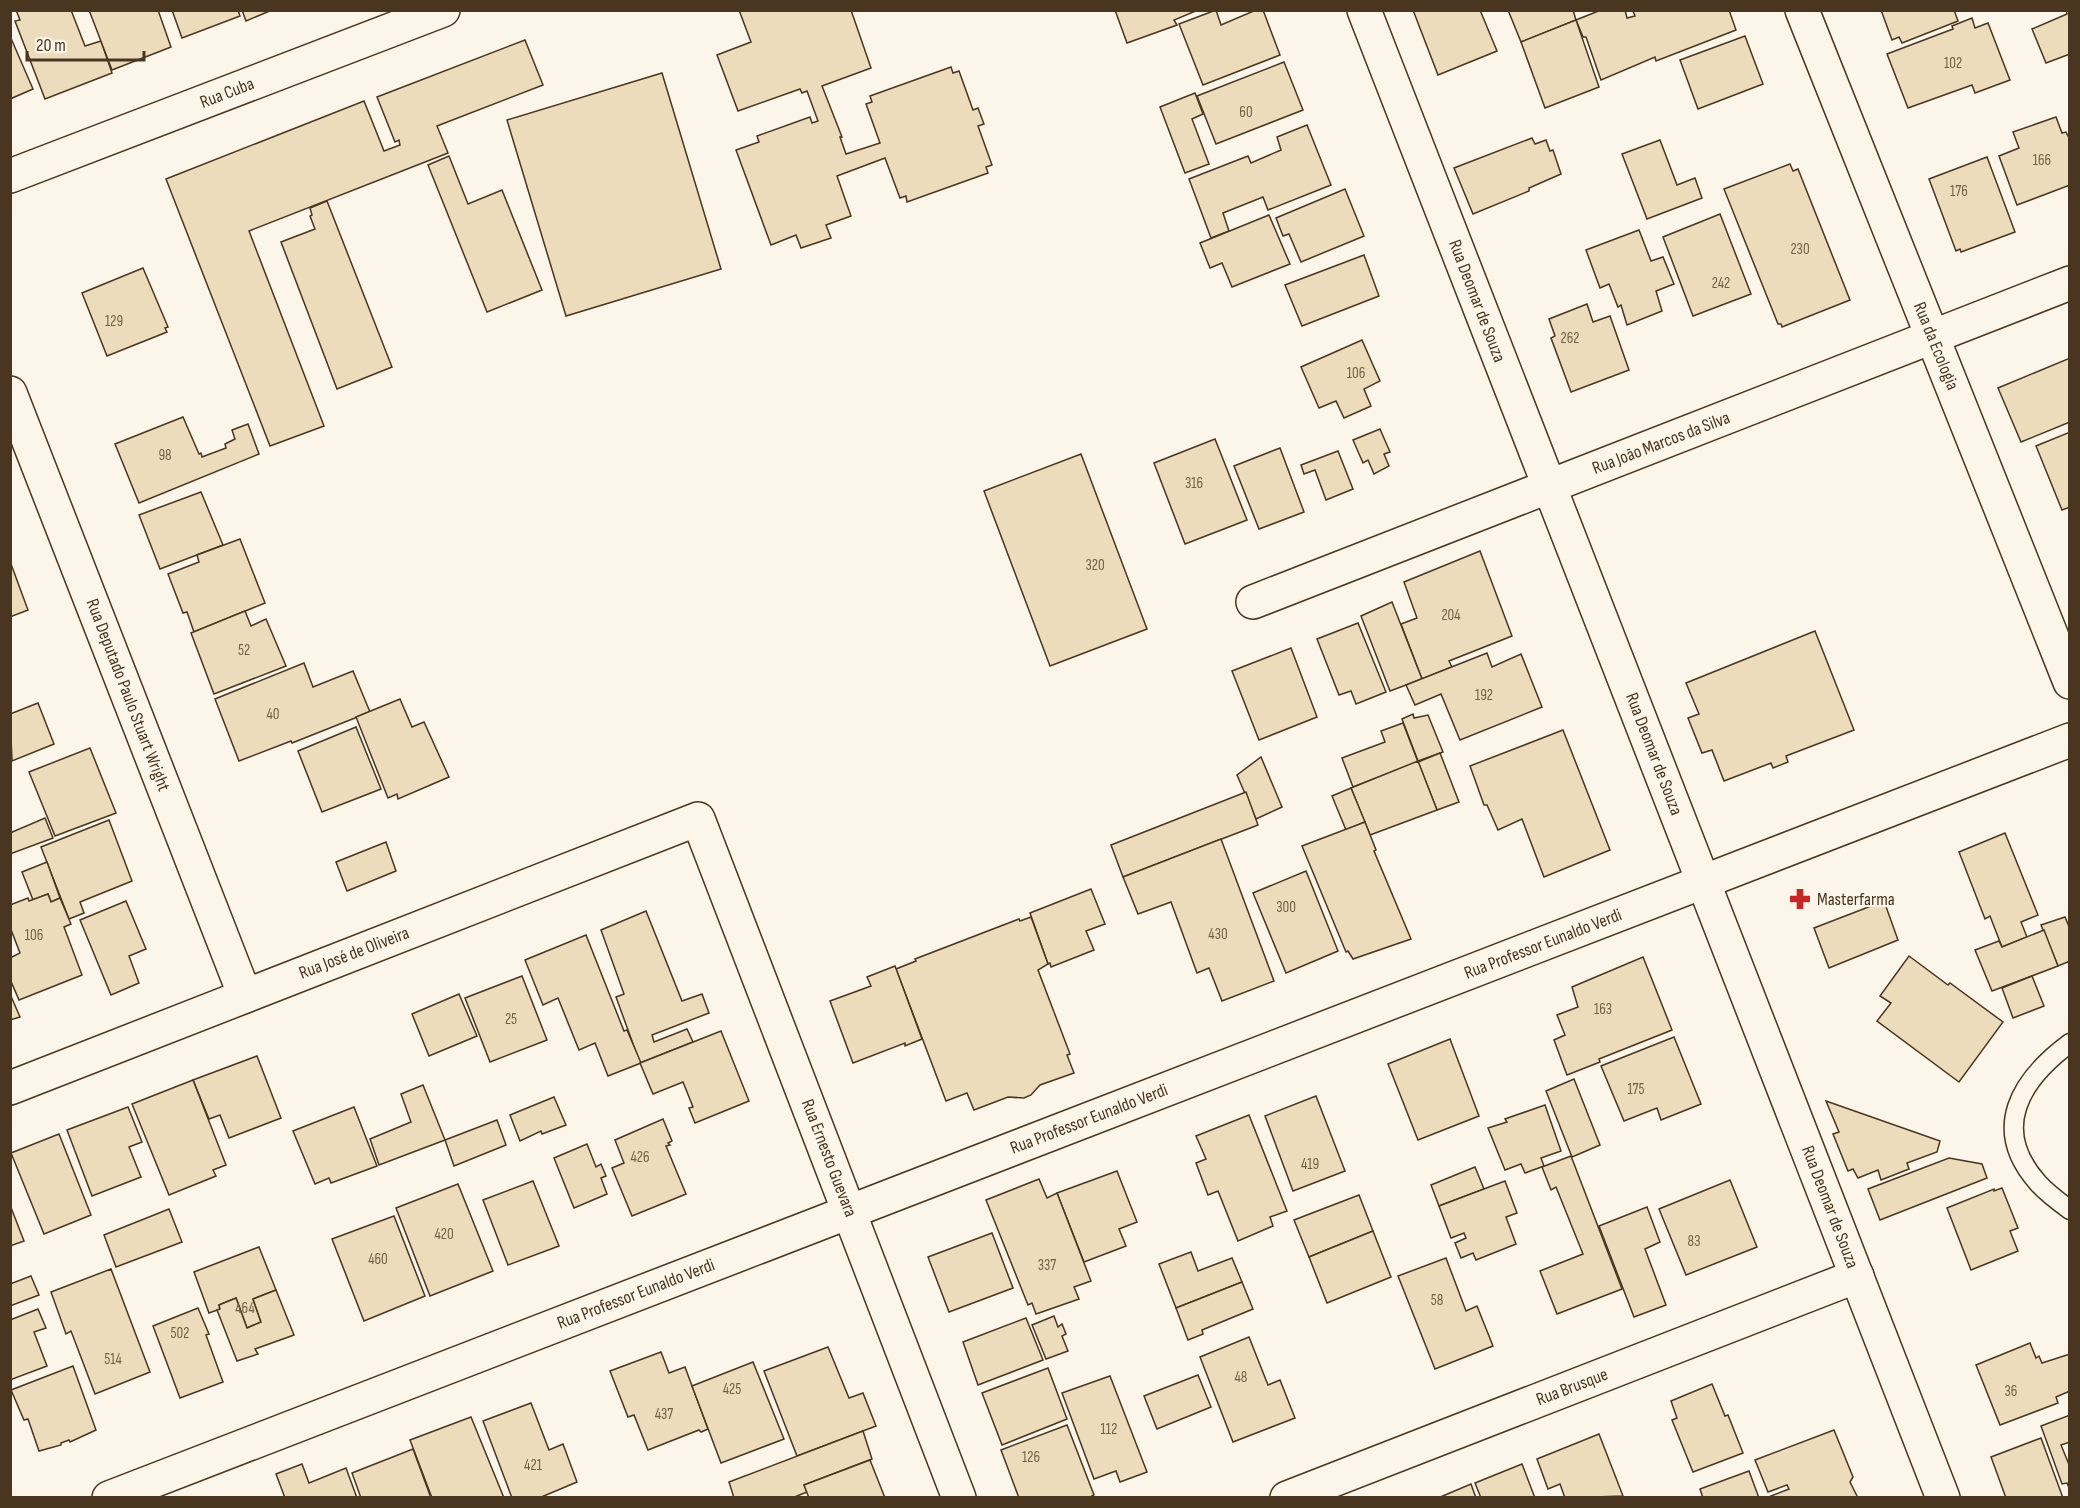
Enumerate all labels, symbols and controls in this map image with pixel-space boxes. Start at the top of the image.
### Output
scale bar [27,24,144,62]
text: 20 m [36,35,66,56]
house number: 102 [1944,54,1962,73]
street label: Rua Cuba [197,73,257,113]
house number: 60 [1239,103,1253,122]
house number: 166 [2033,151,2051,170]
house number: 176 [1950,182,1968,201]
street label: Rua Deomar de Souza [1444,237,1510,365]
house number: 230 [1790,240,1810,259]
house number: 242 [1712,274,1730,293]
street label: Rua da Ecologia [1909,299,1963,393]
house number: 129 [105,312,123,331]
house number: 262 [1560,329,1580,348]
house number: 106 [1347,364,1365,383]
street label: Rua João Marcos da Silva [1589,407,1733,479]
house number: 98 [158,446,172,465]
house number: 316 [1185,474,1203,493]
house number: 320 [1085,556,1105,575]
street label: Rua Deputado Paulo Stuart Wright [82,596,175,795]
house number: 204 [1441,606,1461,625]
house number: 52 [238,641,250,660]
house number: 192 [1475,686,1493,705]
street label: Rua Deomar de Souza [1621,690,1687,818]
house number: 40 [267,705,279,724]
pharmacy icon: Masterfarma [1788,887,1812,911]
place label: Masterfarma [1817,889,1895,910]
house number: 300 [1276,898,1296,917]
street label: Rua Professor Eunaldo Verdi [1461,904,1625,984]
street label: Rua José de Oliveira [296,922,412,984]
house number: 430 [1208,925,1228,944]
house number: 106 [25,926,43,945]
house number: 163 [1594,1000,1612,1019]
house number: 25 [505,1010,517,1029]
street label: Rua Professor Eunaldo Verdi [1007,1079,1171,1159]
house number: 175 [1627,1080,1645,1099]
street label: Rua Ernesto Guevara [797,1096,861,1220]
street label: Rua Deomar de Souza [1797,1143,1863,1271]
house number: 426 [630,1148,650,1167]
house number: 419 [1301,1155,1319,1174]
house number: 420 [434,1225,454,1244]
house number: 83 [1688,1232,1700,1251]
house number: 460 [368,1250,388,1269]
street label: Rua Professor Eunaldo Verdi [554,1254,718,1334]
house number: 337 [1038,1256,1056,1275]
house number: 58 [1431,1291,1443,1310]
house number: 464 [235,1299,255,1318]
house number: 502 [171,1324,189,1343]
house number: 514 [104,1350,122,1369]
street label: Rua Brusque [1533,1364,1611,1410]
house number: 48 [1235,1368,1247,1387]
house number: 425 [723,1380,741,1399]
house number: 36 [2005,1382,2017,1401]
house number: 437 [655,1405,673,1424]
house number: 112 [1101,1420,1117,1439]
house number: 126 [1022,1448,1040,1467]
house number: 421 [524,1456,543,1475]

